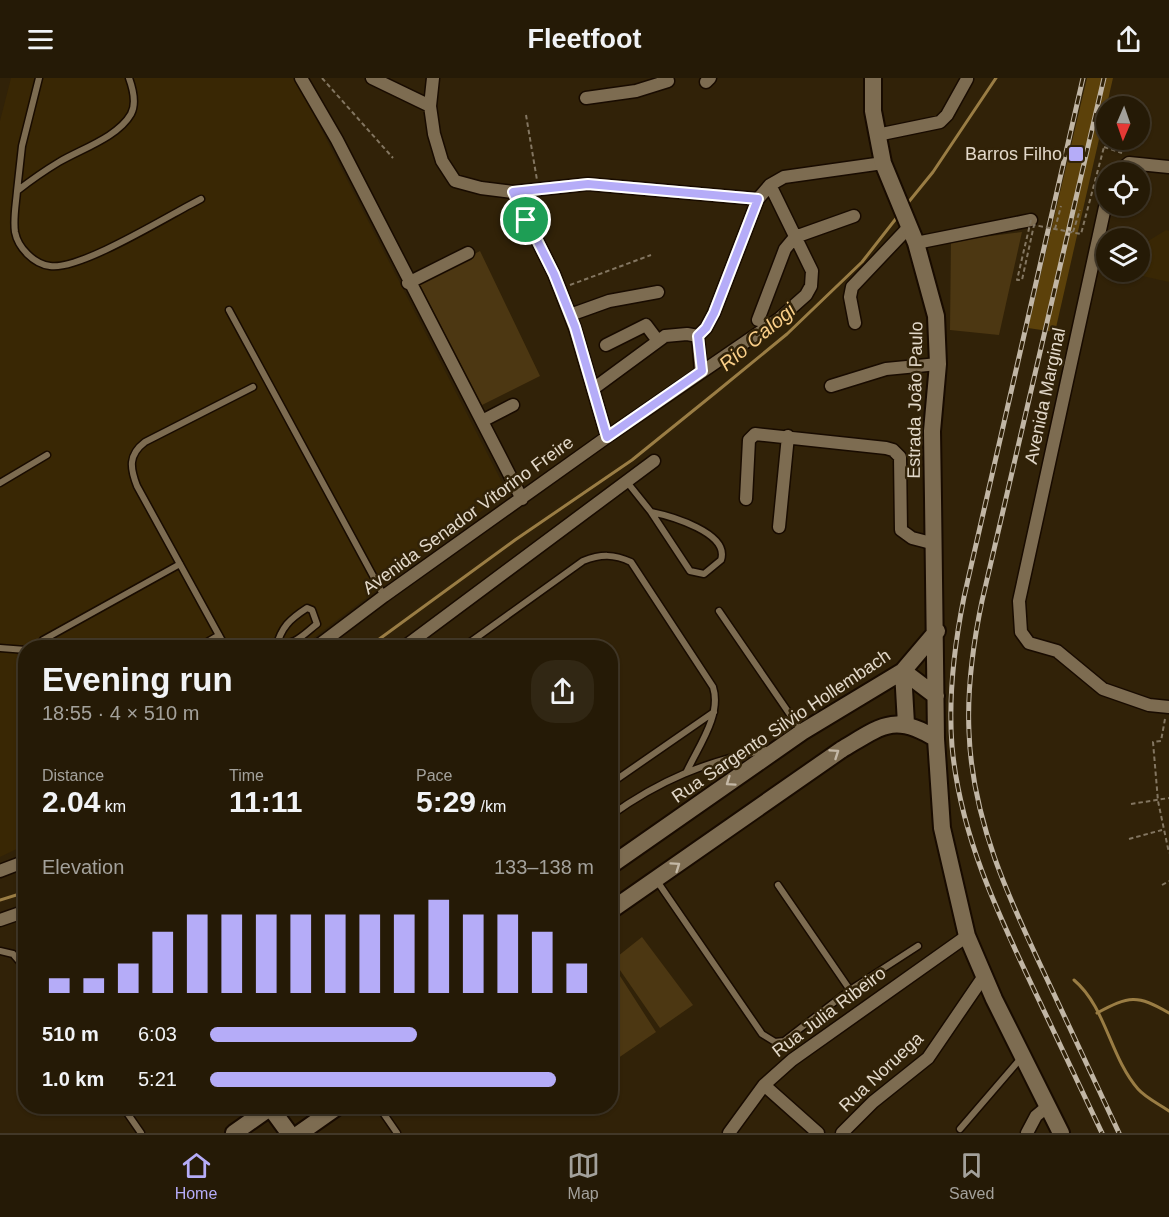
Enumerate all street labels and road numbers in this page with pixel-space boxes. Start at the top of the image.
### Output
street label: Estrada João Paulo [904,321,926,479]
street label: Avenida Marginal [1021,326,1069,466]
street label: Avenida Senador Vitorino Freire [359,432,577,598]
street label: Rua Sargento Silvio Hollembach [668,645,894,807]
street label: Rua Julia Ribeiro [768,963,890,1061]
street label: Rua Noruega [835,1028,928,1116]

